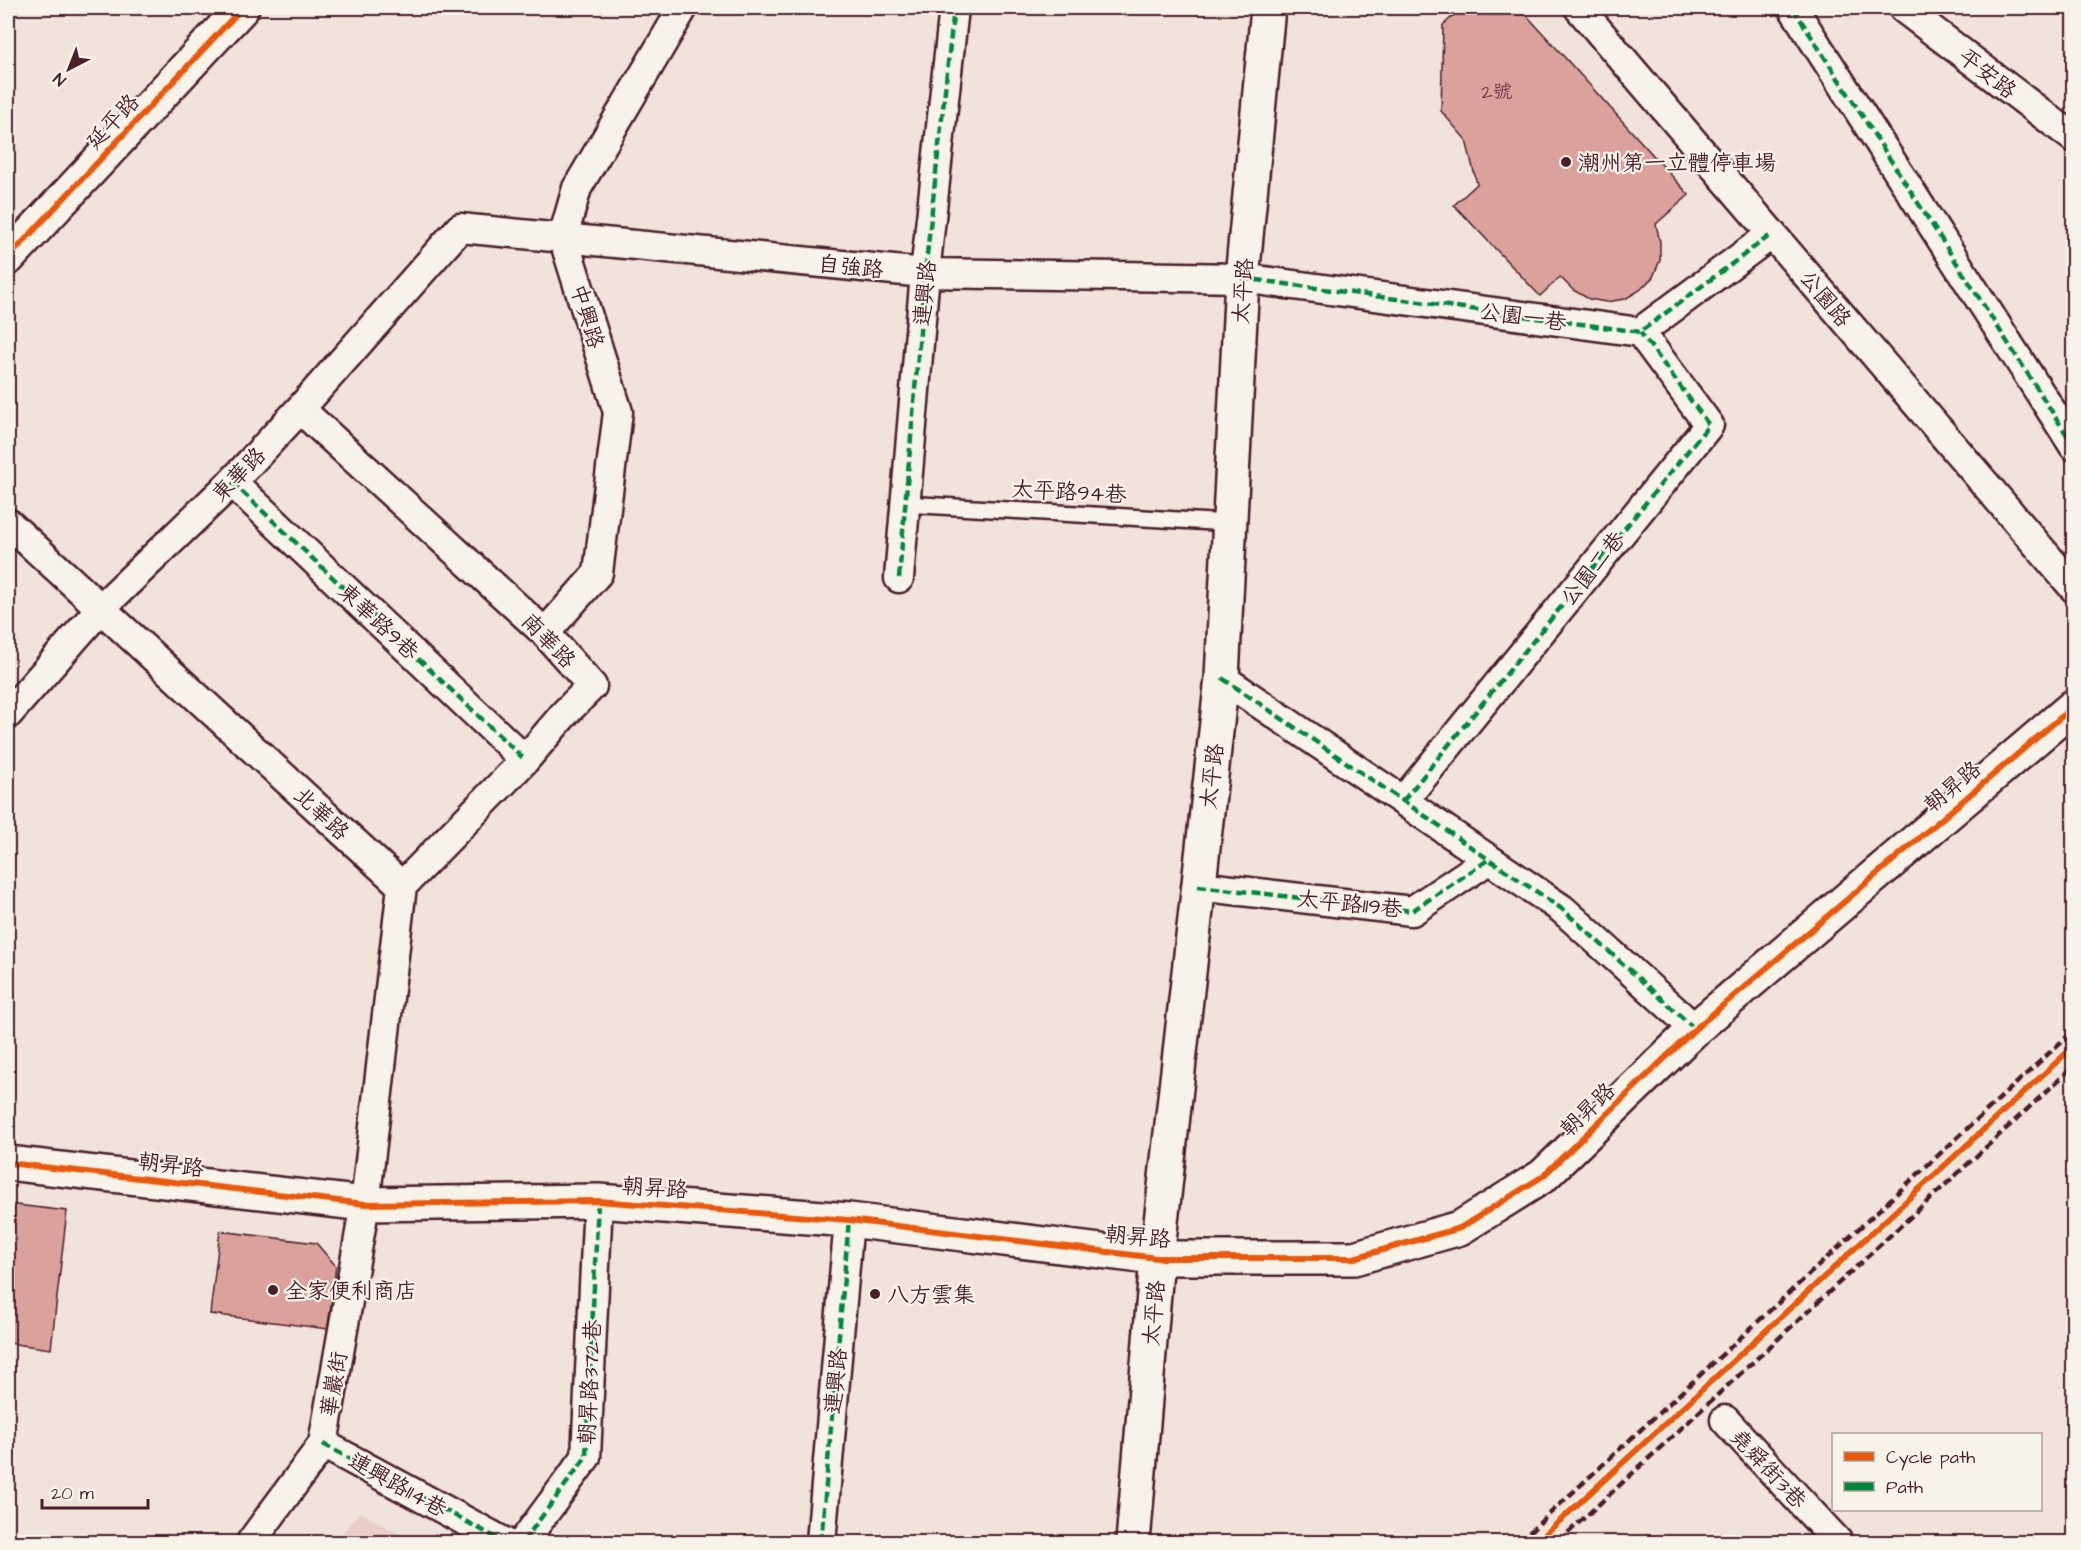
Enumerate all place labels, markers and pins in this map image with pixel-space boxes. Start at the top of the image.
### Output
place label: 潮州第一立體停車場 [1578,148,1776,179]
marker: 潮州第一立體停車場 [1559,155,1573,169]
place label: 全家便利商店 [285,1276,417,1307]
place label: 八方雲集 [887,1280,975,1311]
marker: 全家便利商店 [266,1283,280,1297]
marker: 八方雲集 [868,1287,882,1301]

